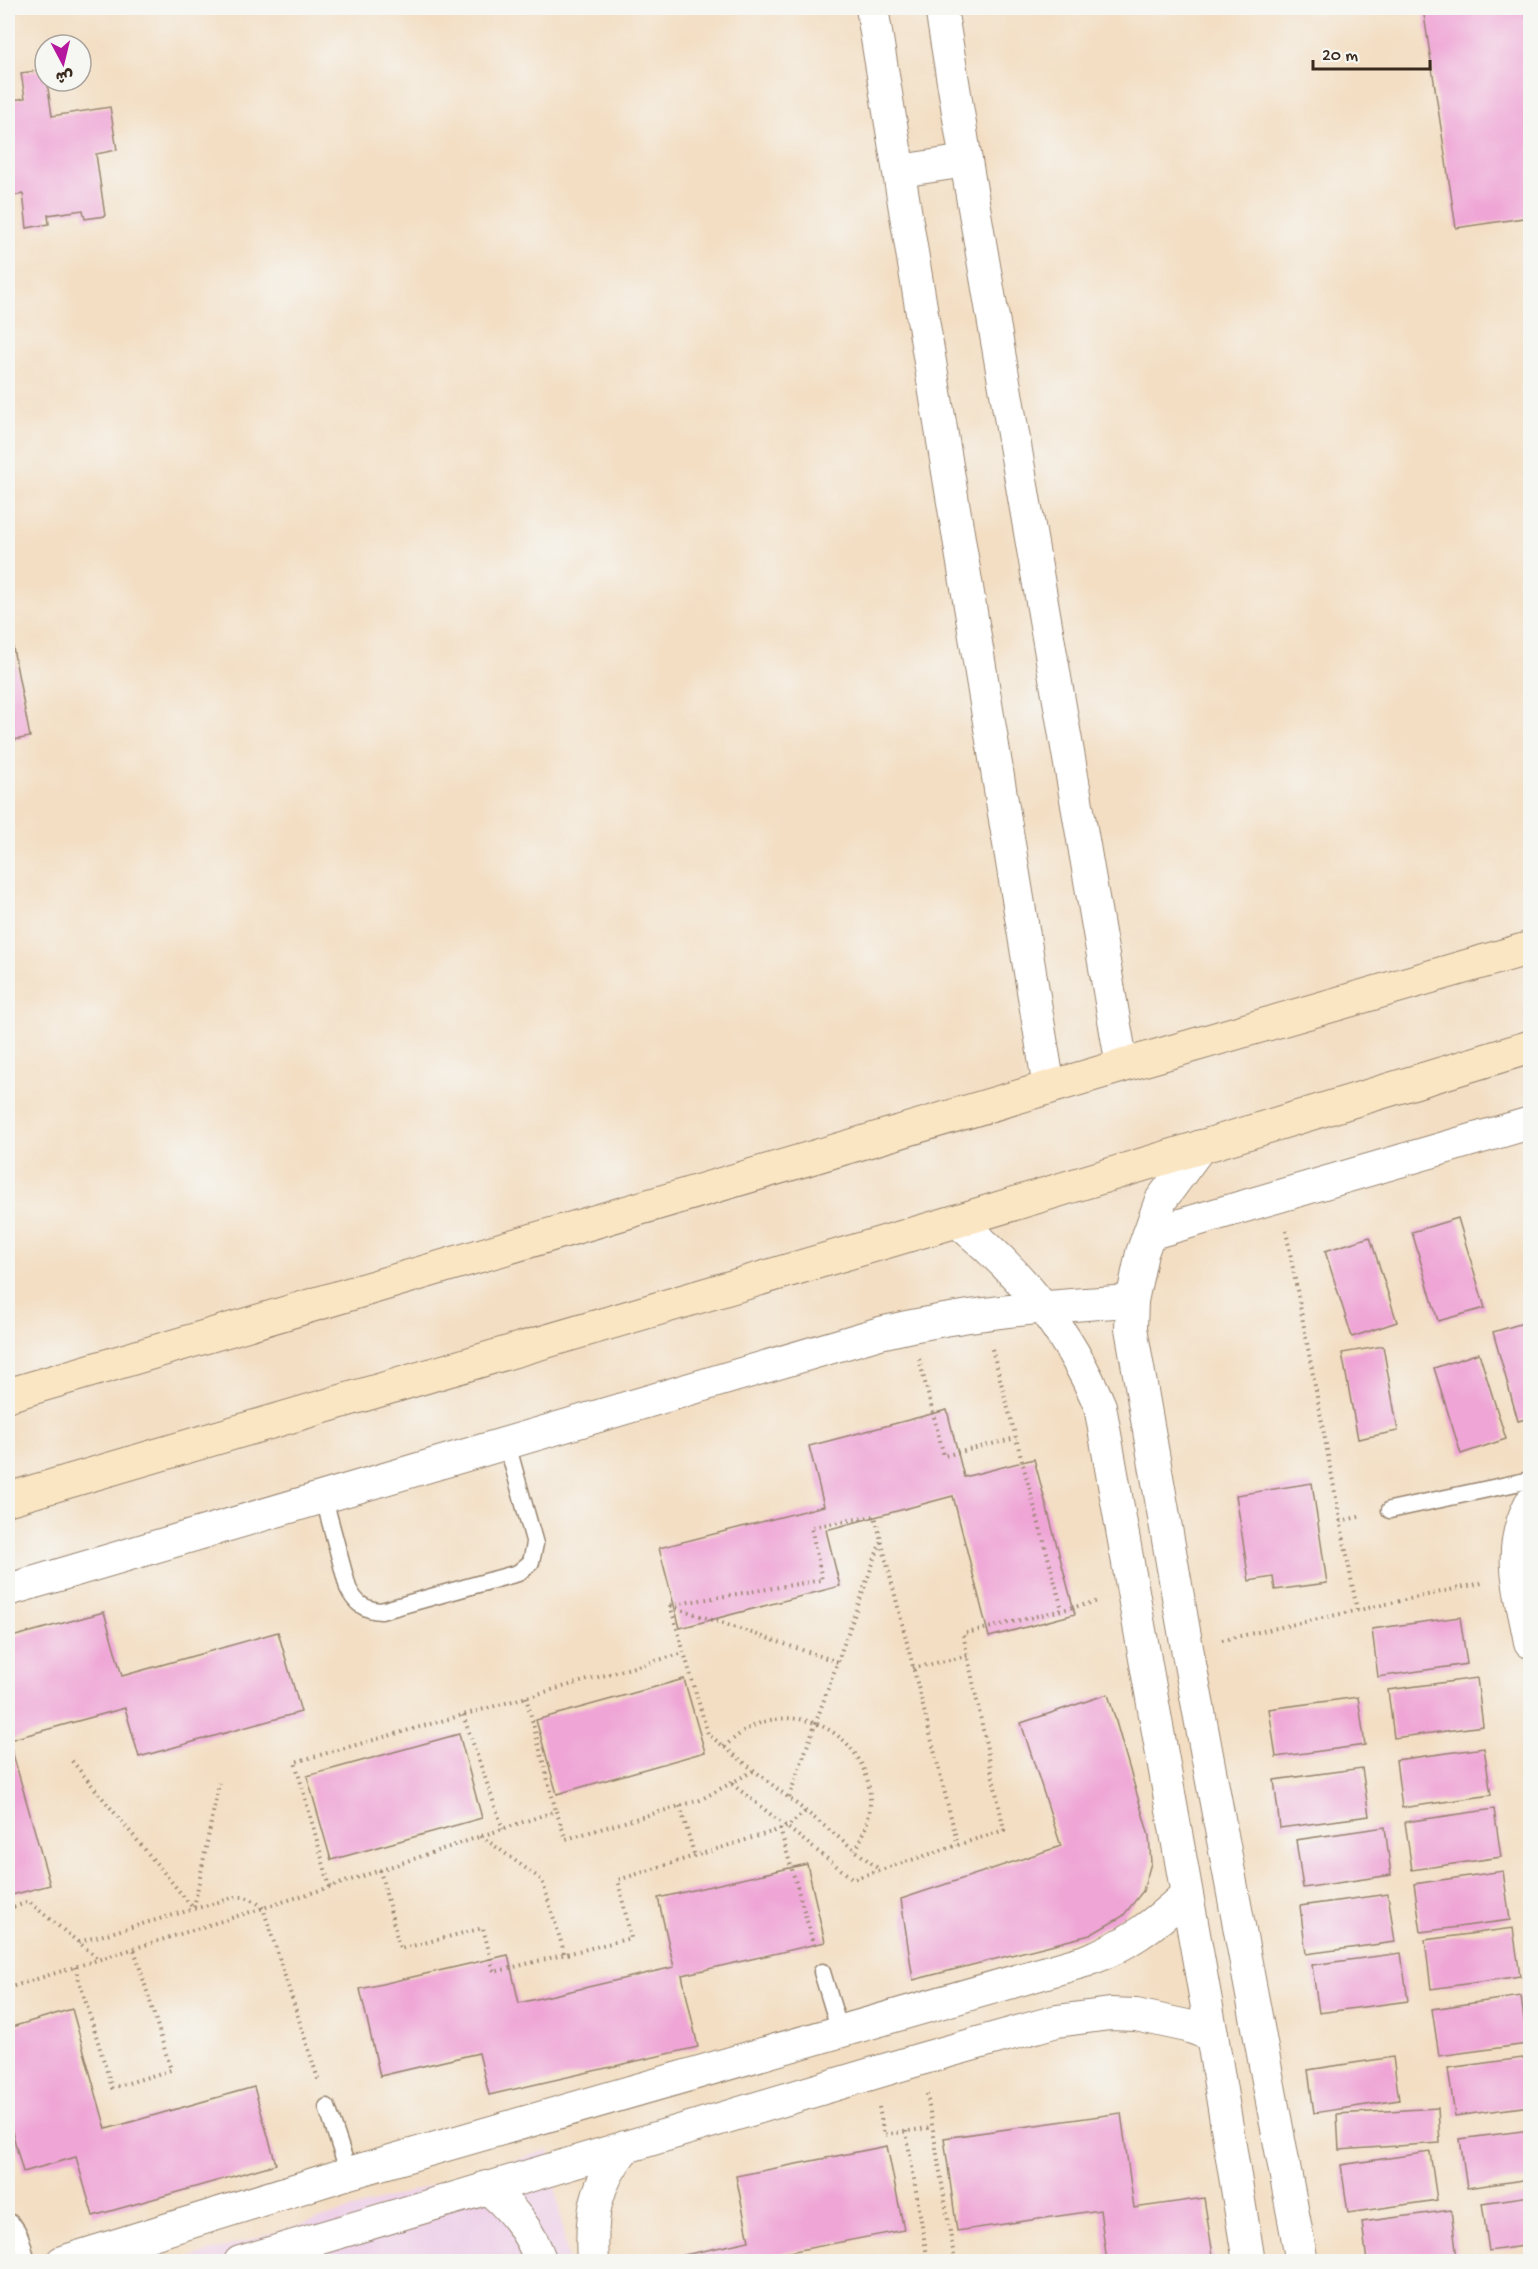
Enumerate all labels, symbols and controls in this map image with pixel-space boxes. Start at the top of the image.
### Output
north arrow [33,33,93,93]
scale bar [1313,33,1430,71]
text: 20 m [1322,46,1358,67]
text: ش [55,64,74,85]

